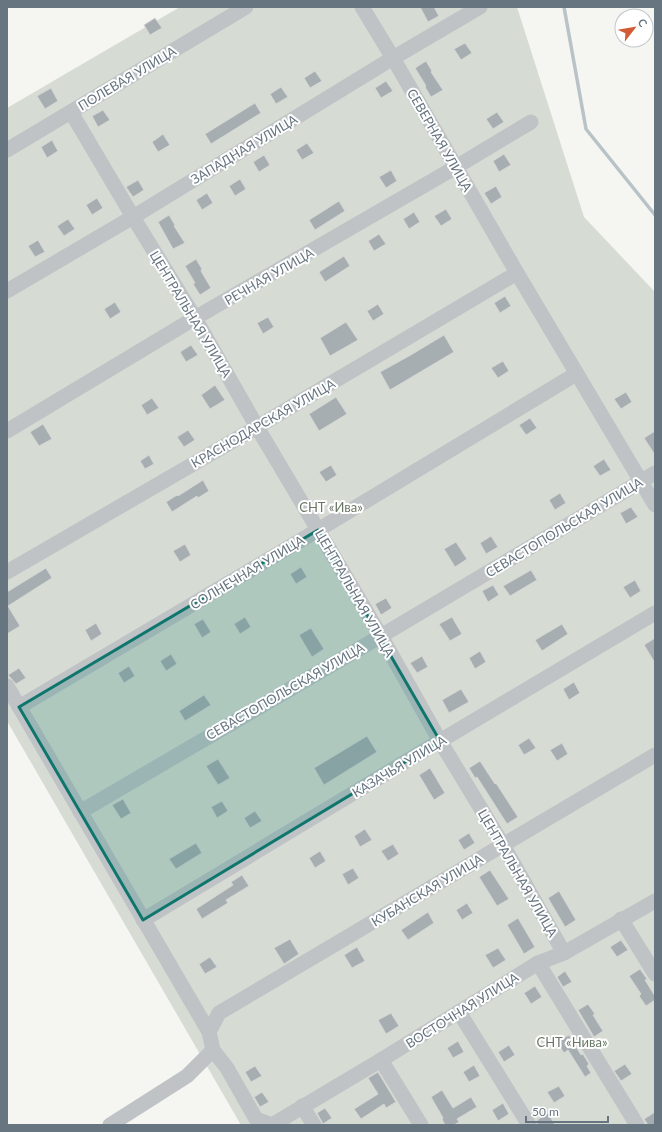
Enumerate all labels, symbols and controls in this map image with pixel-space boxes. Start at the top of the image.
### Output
north arrow [614,8,654,48]
text: С [636,16,651,30]
street label: ПОЛЕВАЯ УЛИЦА [75,42,179,114]
street label: СЕВЕРНАЯ УЛИЦА [404,86,476,195]
street label: ЗАПАДНАЯ УЛИЦА [188,111,300,187]
street label: РЕЧНАЯ УЛИЦА [222,244,317,308]
street label: ЦЕНТРАЛЬНАЯ УЛИЦА [147,248,235,380]
street label: КРАСНОДАРСКАЯ УЛИЦА [188,375,338,471]
street label: СЕВАСТОПОЛЬСКАЯ УЛИЦА [483,474,646,580]
park label: СНТ «Ива» [299,499,363,515]
street label: ЦЕНТРАЛЬНАЯ УЛИЦА [312,526,398,660]
street label: СОЛНЕЧНАЯ УЛИЦА [187,531,307,612]
street label: СЕВАСТОПОЛЬСКАЯ УЛИЦА [203,639,367,743]
street label: КАЗАЧЬЯ УЛИЦА [349,731,449,800]
street label: ЦЕНТРАЛЬНАЯ УЛИЦА [475,806,561,940]
street label: КУБАНСКАЯ УЛИЦА [368,850,486,930]
street label: ВОСТОЧНАЯ УЛИЦА [403,969,522,1051]
park label: СНТ «Нива» [537,1034,608,1050]
scale bar [526,1098,608,1124]
text: 50 m [532,1104,559,1119]

